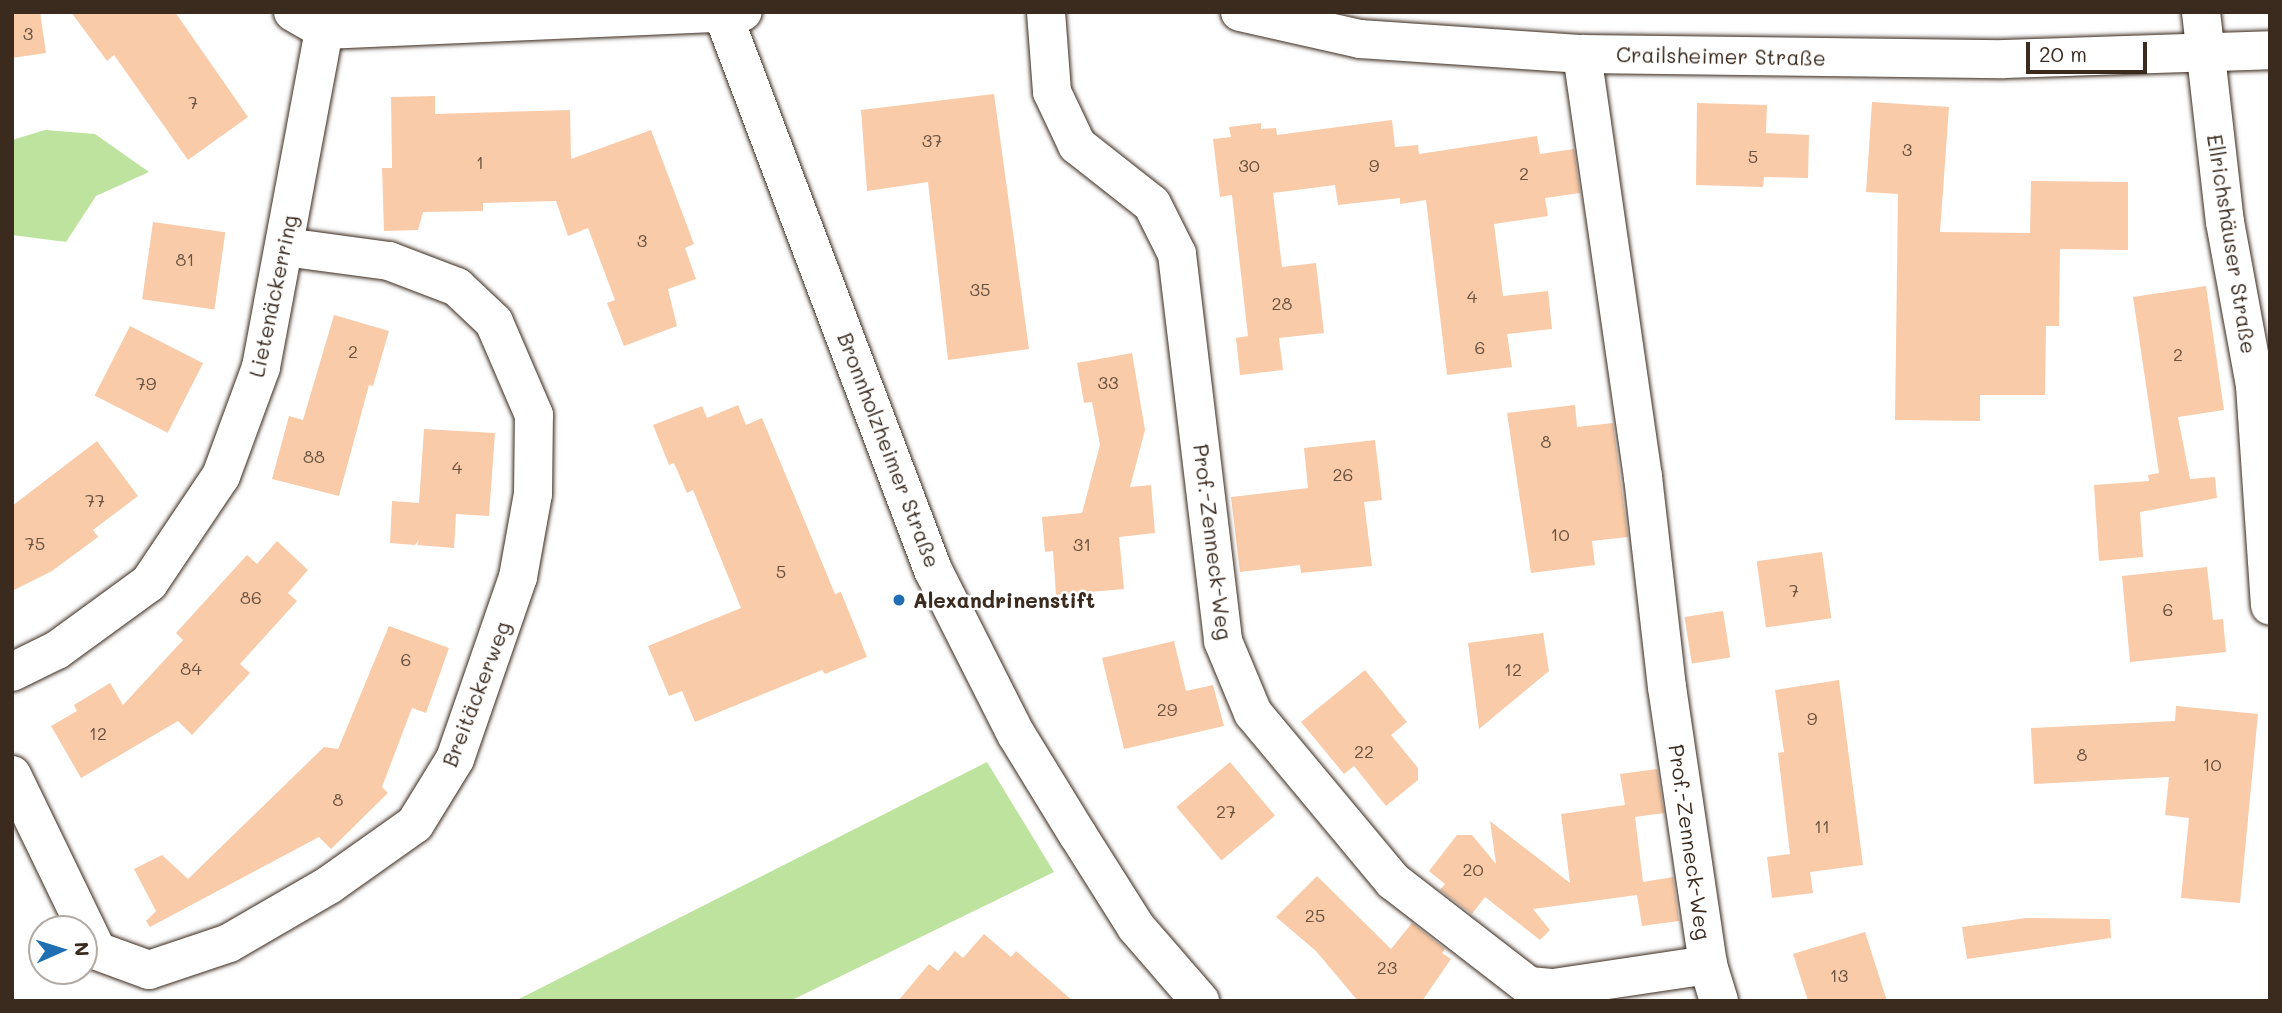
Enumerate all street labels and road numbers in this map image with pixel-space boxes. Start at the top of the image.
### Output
street label: Crailsheimer Straße [1616,42,1826,70]
street label: Ellrichshäuser Straße [2202,132,2262,356]
street label: Lietenäckerring [243,213,303,379]
street label: Bronnholzheimer Straße [832,329,946,571]
street label: Prof.-Zenneck-Weg [1188,443,1238,641]
street label: Breitäckerweg [437,618,515,770]
street label: Prof.-Zenneck-Weg [1664,743,1716,941]

